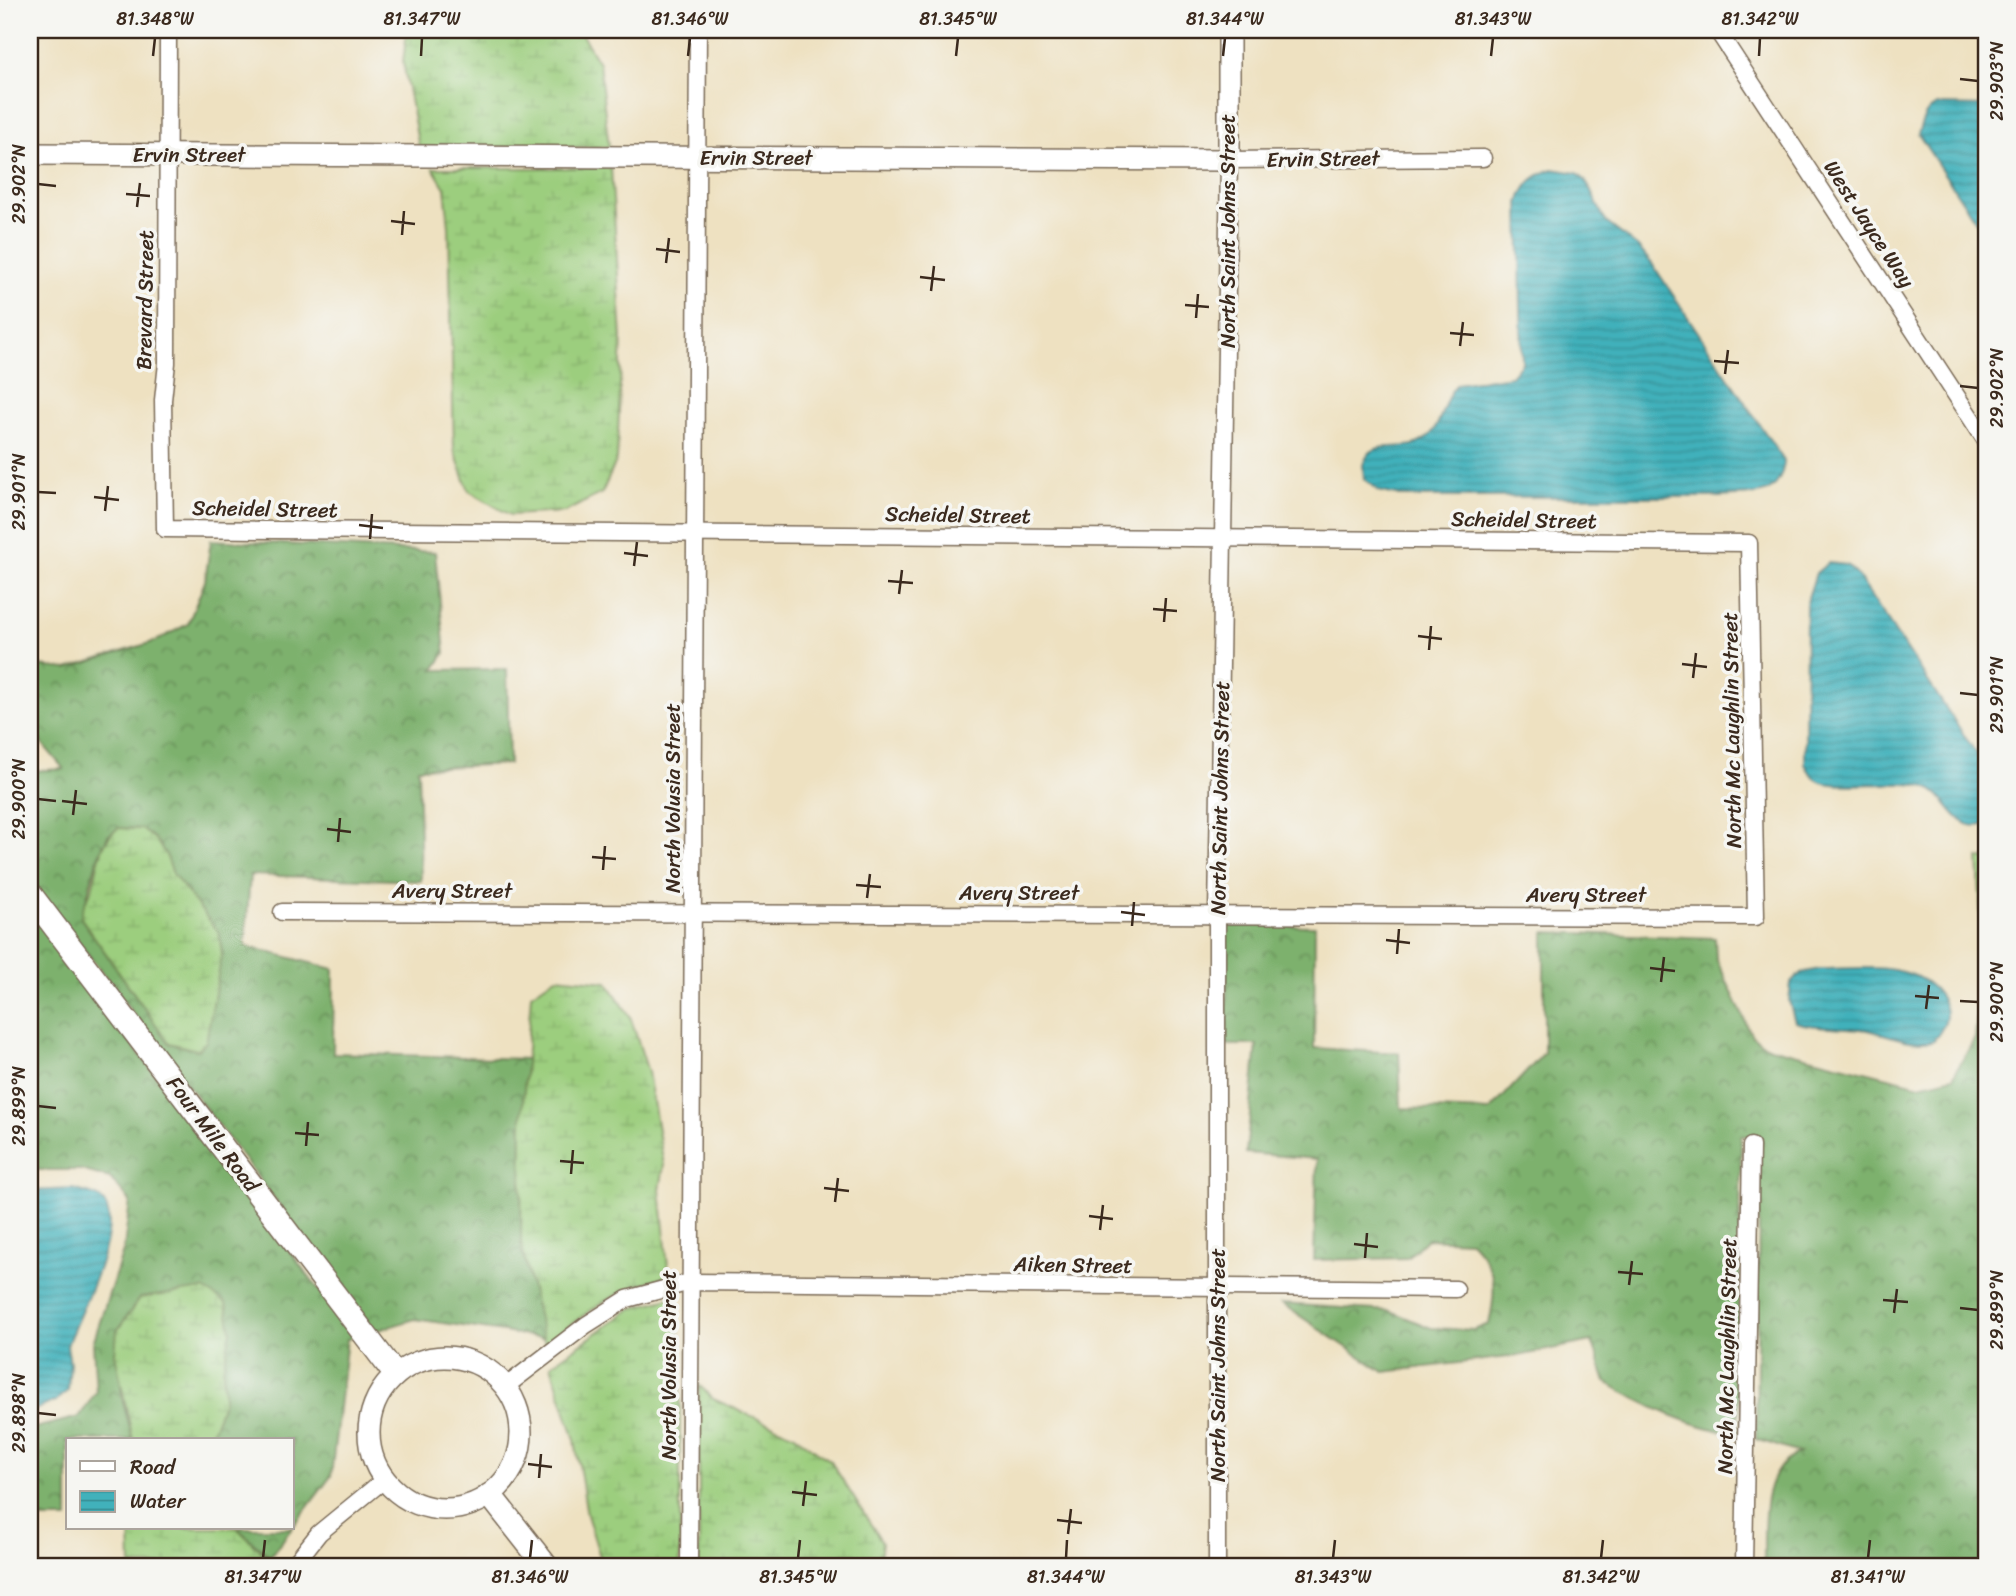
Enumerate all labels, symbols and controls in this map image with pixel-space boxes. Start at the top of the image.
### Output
text: 81.348°W [116,3,195,35]
text: 81.347°W [383,3,462,35]
text: 81.346°W [652,3,730,35]
text: 81.345°W [919,3,998,35]
text: 81.344°W [1186,3,1265,35]
text: 81.343°W [1455,3,1532,35]
text: 81.342°W [1721,3,1800,35]
text: 29.903°N [1981,41,2013,121]
street label: North Saint Johns Street [1209,114,1247,348]
street label: Ervin Street [132,136,247,174]
street label: Ervin Street [699,139,814,177]
street label: Ervin Street [1266,139,1381,179]
text: 29.902°N [3,144,35,224]
street label: West Jayce Way [1813,152,1925,296]
street label: Brevard Street [125,230,165,370]
text: 29.902°N [1981,348,2013,428]
text: 29.901°N [3,453,35,531]
street label: Scheidel Street [192,489,338,529]
street label: Scheidel Street [885,495,1031,535]
street label: Scheidel Street [1451,500,1597,540]
street label: North Mc Laughlin Street [1711,612,1753,848]
text: 29.901°N [1981,656,2013,734]
street label: North Saint Johns Street [1199,681,1241,915]
street label: North Volusia Street [654,703,692,893]
text: 29.900°N [3,758,35,839]
street label: Avery Street [391,872,514,910]
street label: Avery Street [958,874,1081,912]
street label: Avery Street [1525,876,1648,914]
text: 29.900°N [1981,961,2013,1042]
text: 29.899°N [3,1065,35,1146]
street label: Four Mile Road [156,1067,271,1202]
street label: North Mc Laughlin Street [1706,1238,1748,1474]
street label: Aiken Street [1012,1245,1133,1285]
street label: North Saint Johns Street [1199,1248,1237,1482]
text: 29.899°N [1981,1269,2013,1350]
street label: North Volusia Street [650,1270,688,1460]
text: 29.898°N [3,1373,35,1453]
legend [66,1438,294,1530]
text: Road [130,1448,177,1486]
text: Water [130,1482,187,1520]
text: 81.347°W [224,1561,303,1593]
text: 81.346°W [492,1561,570,1593]
text: 81.345°W [759,1561,838,1593]
text: 81.344°W [1027,1561,1106,1593]
text: 81.343°W [1295,1561,1372,1593]
text: 81.342°W [1562,1561,1641,1593]
text: 81.341°W [1831,1561,1906,1593]

